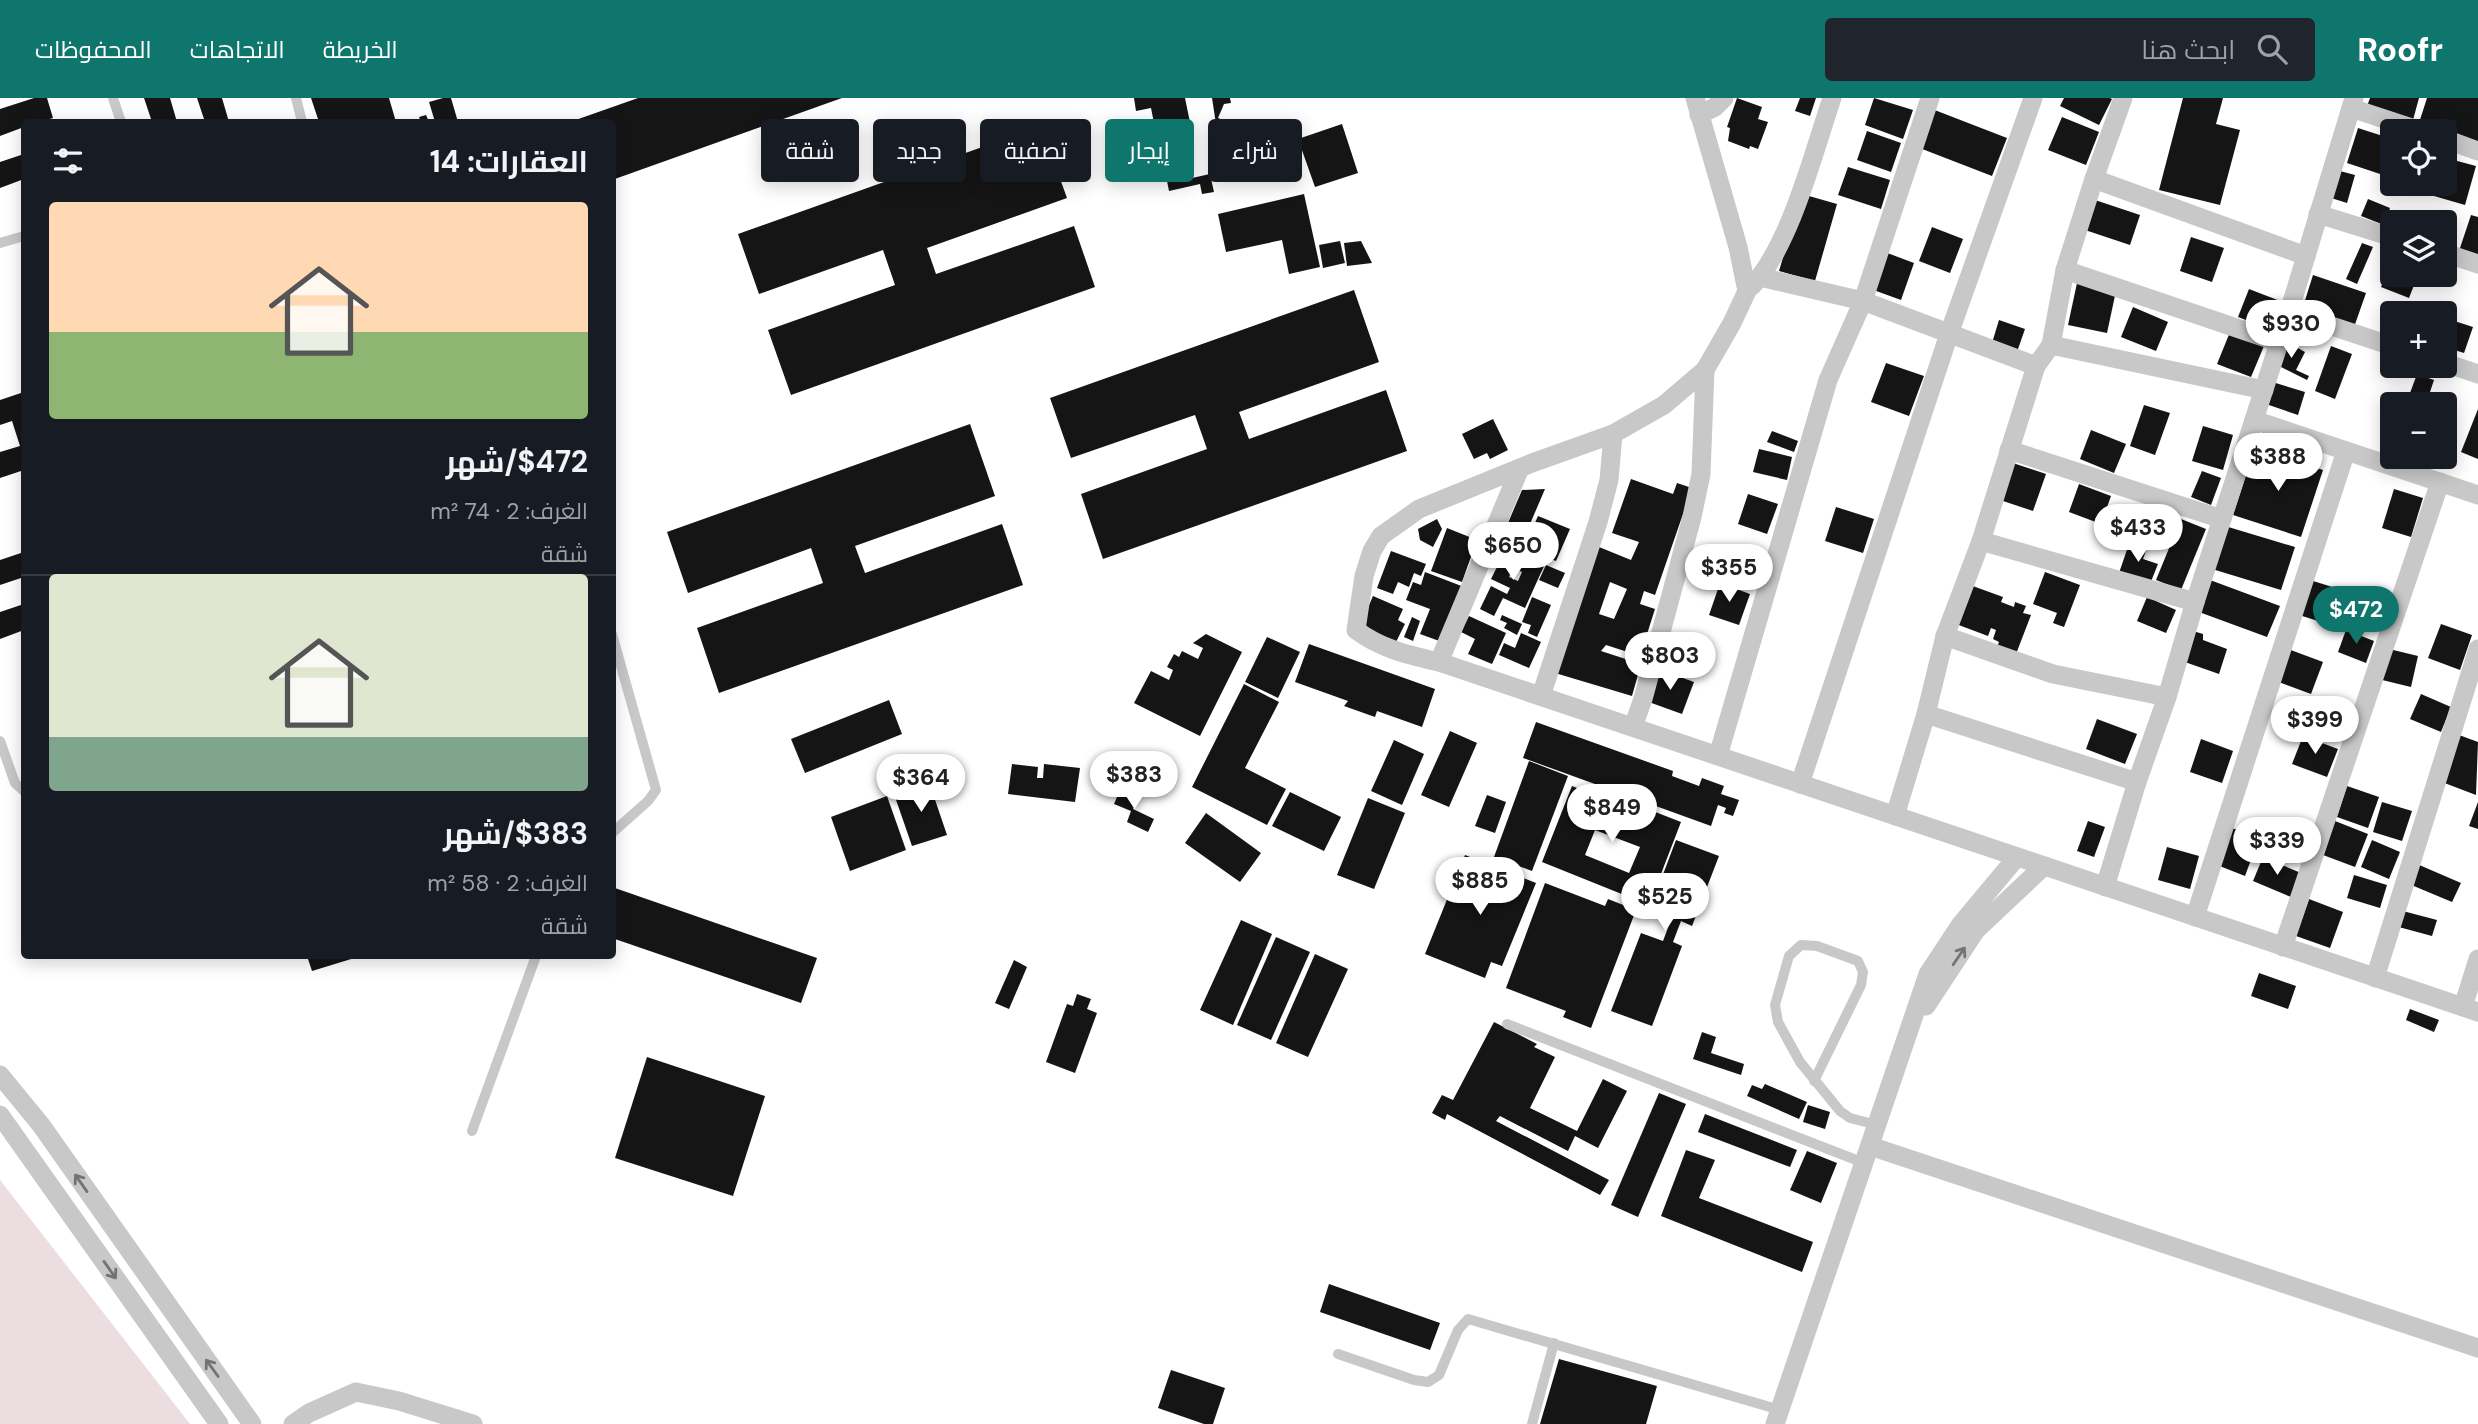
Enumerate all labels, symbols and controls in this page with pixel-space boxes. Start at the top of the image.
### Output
search box [1825,18,2315,81]
text: Roofr [2357,28,2443,71]
icon: search [2253,30,2291,68]
text: ابحث هنا [2141,33,2235,67]
text: المحفوظات [35,34,152,65]
text: الاتجاهات [190,34,285,65]
text: الخريطة [323,34,398,65]
chip: شقة [761,119,859,182]
chip: جديد [873,119,966,182]
chip: تصفية [980,119,1091,182]
chip: إيجار [1105,119,1194,182]
chip: شراء [1208,119,1302,182]
map controls [2380,119,2457,469]
button: locate [2380,119,2457,196]
icon: filters [49,142,87,180]
text: العقارات: 14 [430,142,588,181]
button: layers [2380,210,2457,287]
icon: home [256,248,382,374]
pin: $930 [2250,300,2332,360]
button: + [2380,301,2457,378]
text: $930 [2262,308,2320,338]
button: − [2380,392,2457,469]
pin: $388 [2237,434,2319,493]
text: $388 [2250,441,2306,471]
text: $472/شهر [446,442,588,481]
text: الغرف: 2 · 74 m² [430,496,588,526]
pin: $433 [2097,504,2179,564]
text: $433 [2110,512,2166,542]
pin: $650 [1472,522,1554,582]
text: $650 [1484,530,1542,560]
text: شقة [541,539,588,569]
pin: $355 [1688,545,1770,604]
text: $355 [1701,552,1757,582]
pin: $472 [2315,587,2397,646]
text: $472 [2329,594,2383,624]
icon: home [256,620,382,746]
pin: $803 [1629,632,1711,692]
text: $803 [1641,640,1699,670]
pin: $399 [2274,696,2356,756]
text: $399 [2287,704,2343,734]
pin: $383 [1093,752,1175,811]
pin: $364 [880,754,962,814]
text: $383 [1106,759,1162,789]
text: $364 [892,762,950,792]
pin: $849 [1571,784,1653,844]
text: $849 [1583,792,1641,822]
text: $383/شهر [443,814,588,853]
pin: $339 [2236,818,2318,877]
text: $339 [2249,825,2305,855]
pin: $885 [1439,858,1521,917]
text: $885 [1451,865,1509,895]
text: الغرف: 2 · 58 m² [427,868,588,898]
pin: $525 [1624,874,1706,933]
text: $525 [1637,881,1693,911]
text: شقة [541,911,588,941]
one-way arrow [1952,946,1966,966]
one-way arrow [74,1174,88,1193]
one-way arrow [103,1260,117,1279]
one-way arrow [205,1359,219,1378]

